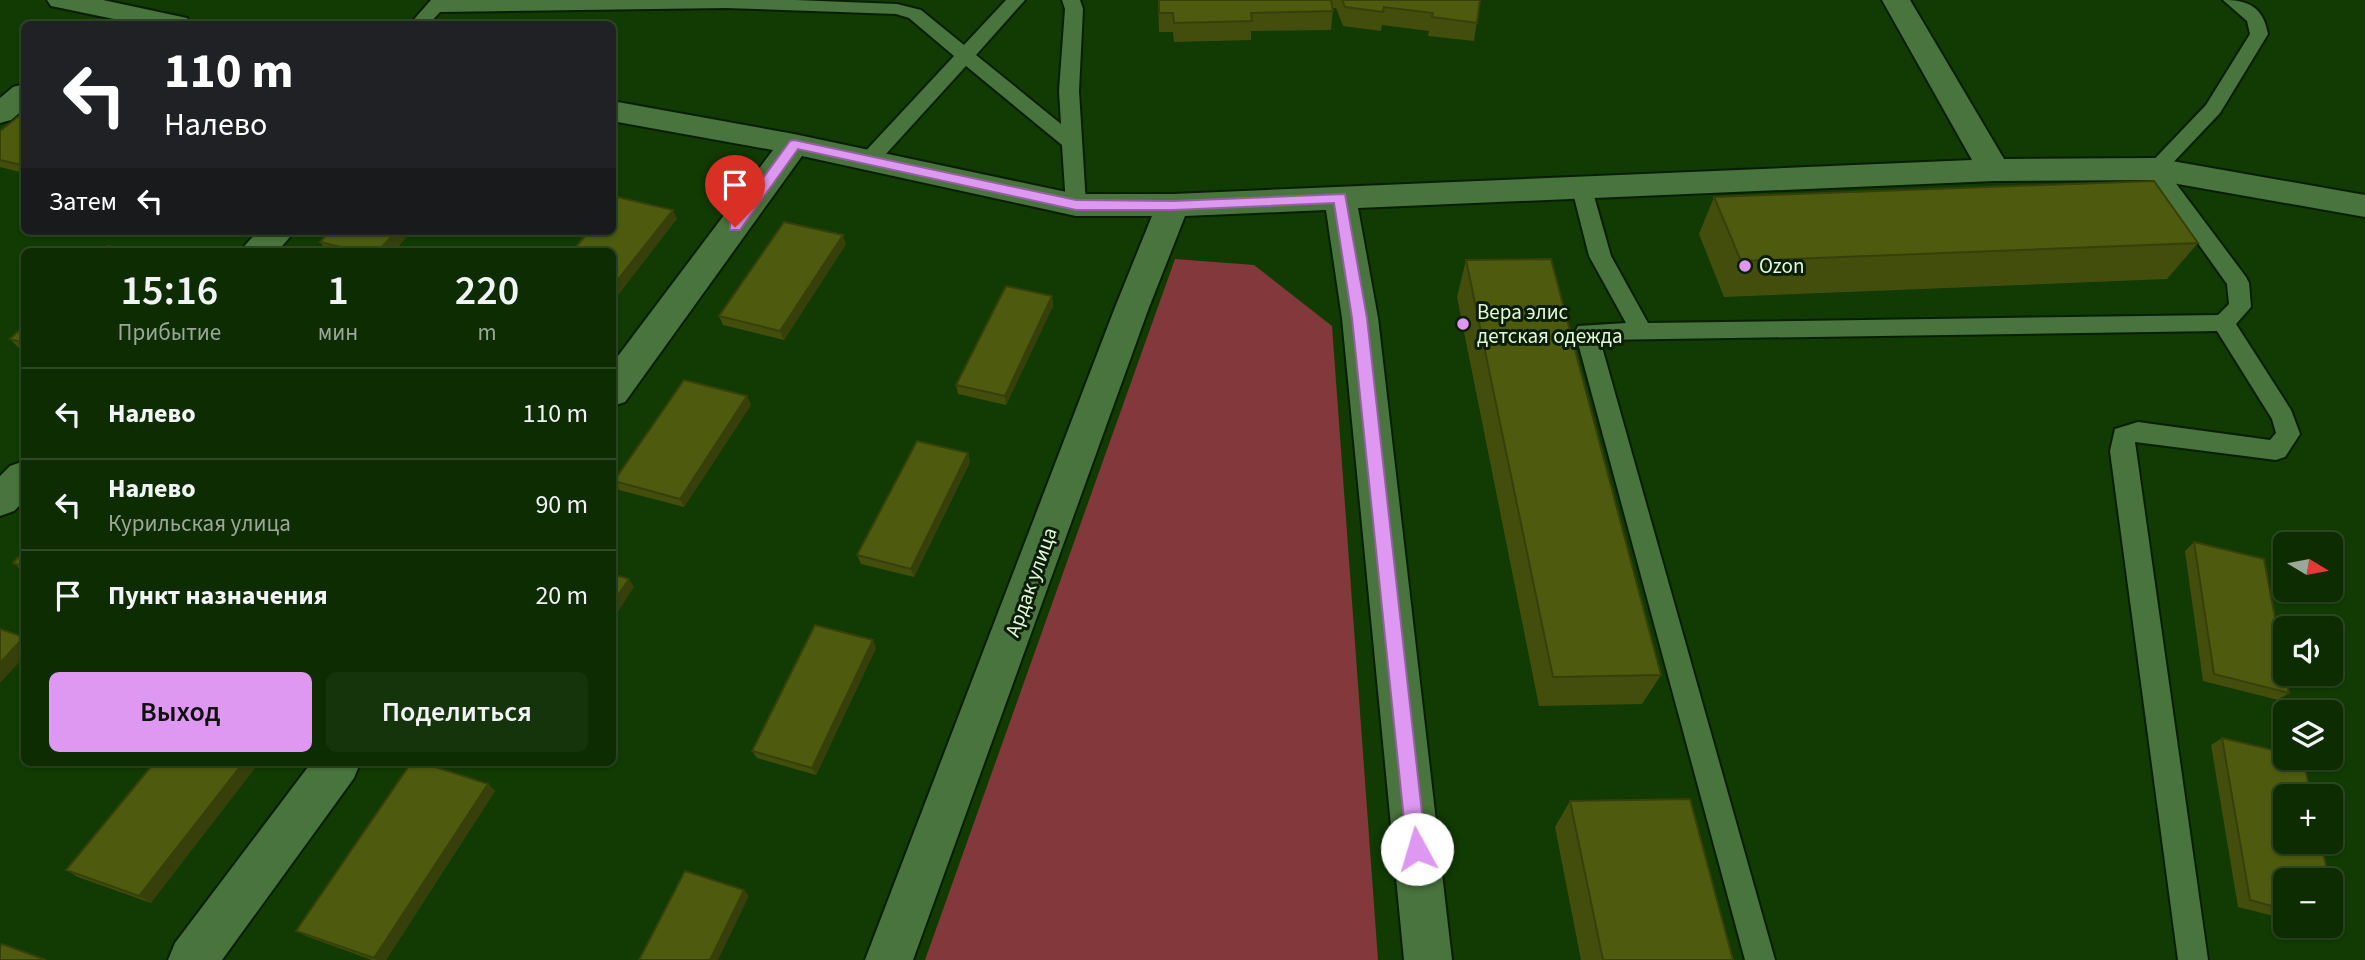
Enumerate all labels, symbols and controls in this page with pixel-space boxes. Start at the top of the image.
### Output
text: 110 m [164,37,293,107]
icon: left [49,49,140,140]
text: Налево [164,102,267,148]
pin [705,155,765,227]
icon: arrive [716,166,754,204]
icon: left [131,182,169,220]
text: Затем [49,183,117,220]
place label: Ozon [1759,251,1804,281]
marker: Ozon [1737,258,1753,274]
text: 15:16 [120,261,218,321]
text: 1 [327,261,349,321]
text: 220 [455,261,519,321]
place label: Вера элис детская одежда [1477,297,1623,351]
text: Прибытие [118,316,221,349]
text: мин [318,316,358,349]
text: m [478,316,497,349]
marker: Вера элис детская одежда [1455,316,1471,332]
icon: left [49,395,87,433]
text: Налево [108,395,196,432]
text: 110 m [522,395,588,432]
text: Налево [108,470,196,507]
icon: left [49,486,87,524]
text: 90 m [535,486,588,523]
text: Курильская улица [108,507,291,540]
street label: Ардак улица [997,523,1065,641]
north arrow [2273,532,2343,602]
map controls [2273,532,2343,938]
icon: arrive [49,577,87,615]
text: Пункт назначения [108,577,328,614]
text: 20 m [535,577,588,614]
button: sound [2273,616,2343,686]
button: Выход [49,672,312,752]
button: Поделиться [326,672,588,752]
button: layers [2273,700,2343,770]
button: + [2273,784,2343,854]
position arrow [1380,812,1454,886]
button: − [2273,868,2343,938]

